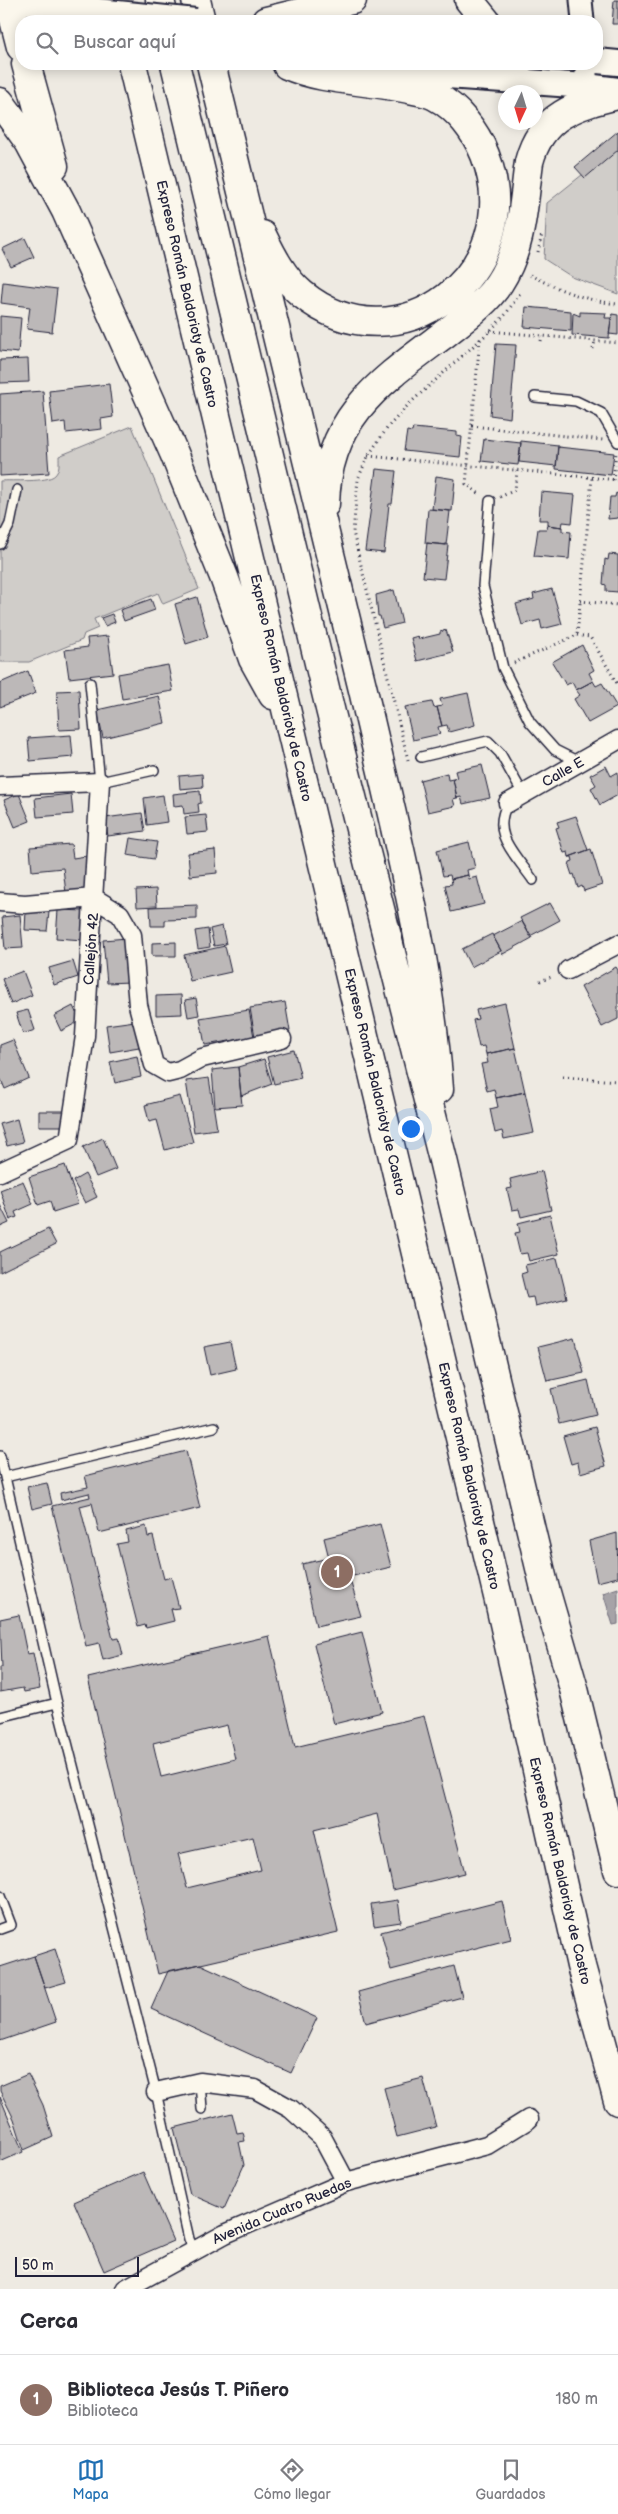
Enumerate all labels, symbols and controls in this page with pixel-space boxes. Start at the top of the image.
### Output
search box [15,15,603,70]
icon: search [33,29,61,57]
text: Buscar aquí [73,31,176,54]
north arrow [498,85,543,130]
street label: Expreso Román Baldorioty de Castro [153,179,221,409]
street label: Expreso Román Baldorioty de Castro [247,573,315,803]
street label: Calle E [539,753,587,791]
street label: Callejón 42 [80,912,102,986]
street label: Expreso Román Baldorioty de Castro [341,967,409,1197]
your location [398,1116,424,1142]
street label: Expreso Román Baldorioty de Castro [435,1361,503,1591]
pin: 1 [321,1553,353,1591]
street label: Expreso Román Baldorioty de Castro [526,1756,594,1986]
street label: Avenida Cuatro Ruedas [210,2174,354,2248]
scale bar [15,2254,139,2277]
text: 50 m [22,2257,54,2274]
text: Cerca [20,2309,78,2334]
text: Biblioteca Jesús T. Piñero [67,2379,289,2402]
text: 1 [33,2390,39,2409]
text: 180 m [556,2390,598,2409]
text: Biblioteca [67,2402,138,2421]
tab: Mapa [73,2456,109,2503]
tab: Cómo llegar [254,2456,330,2503]
tab: Guardados [476,2456,545,2503]

